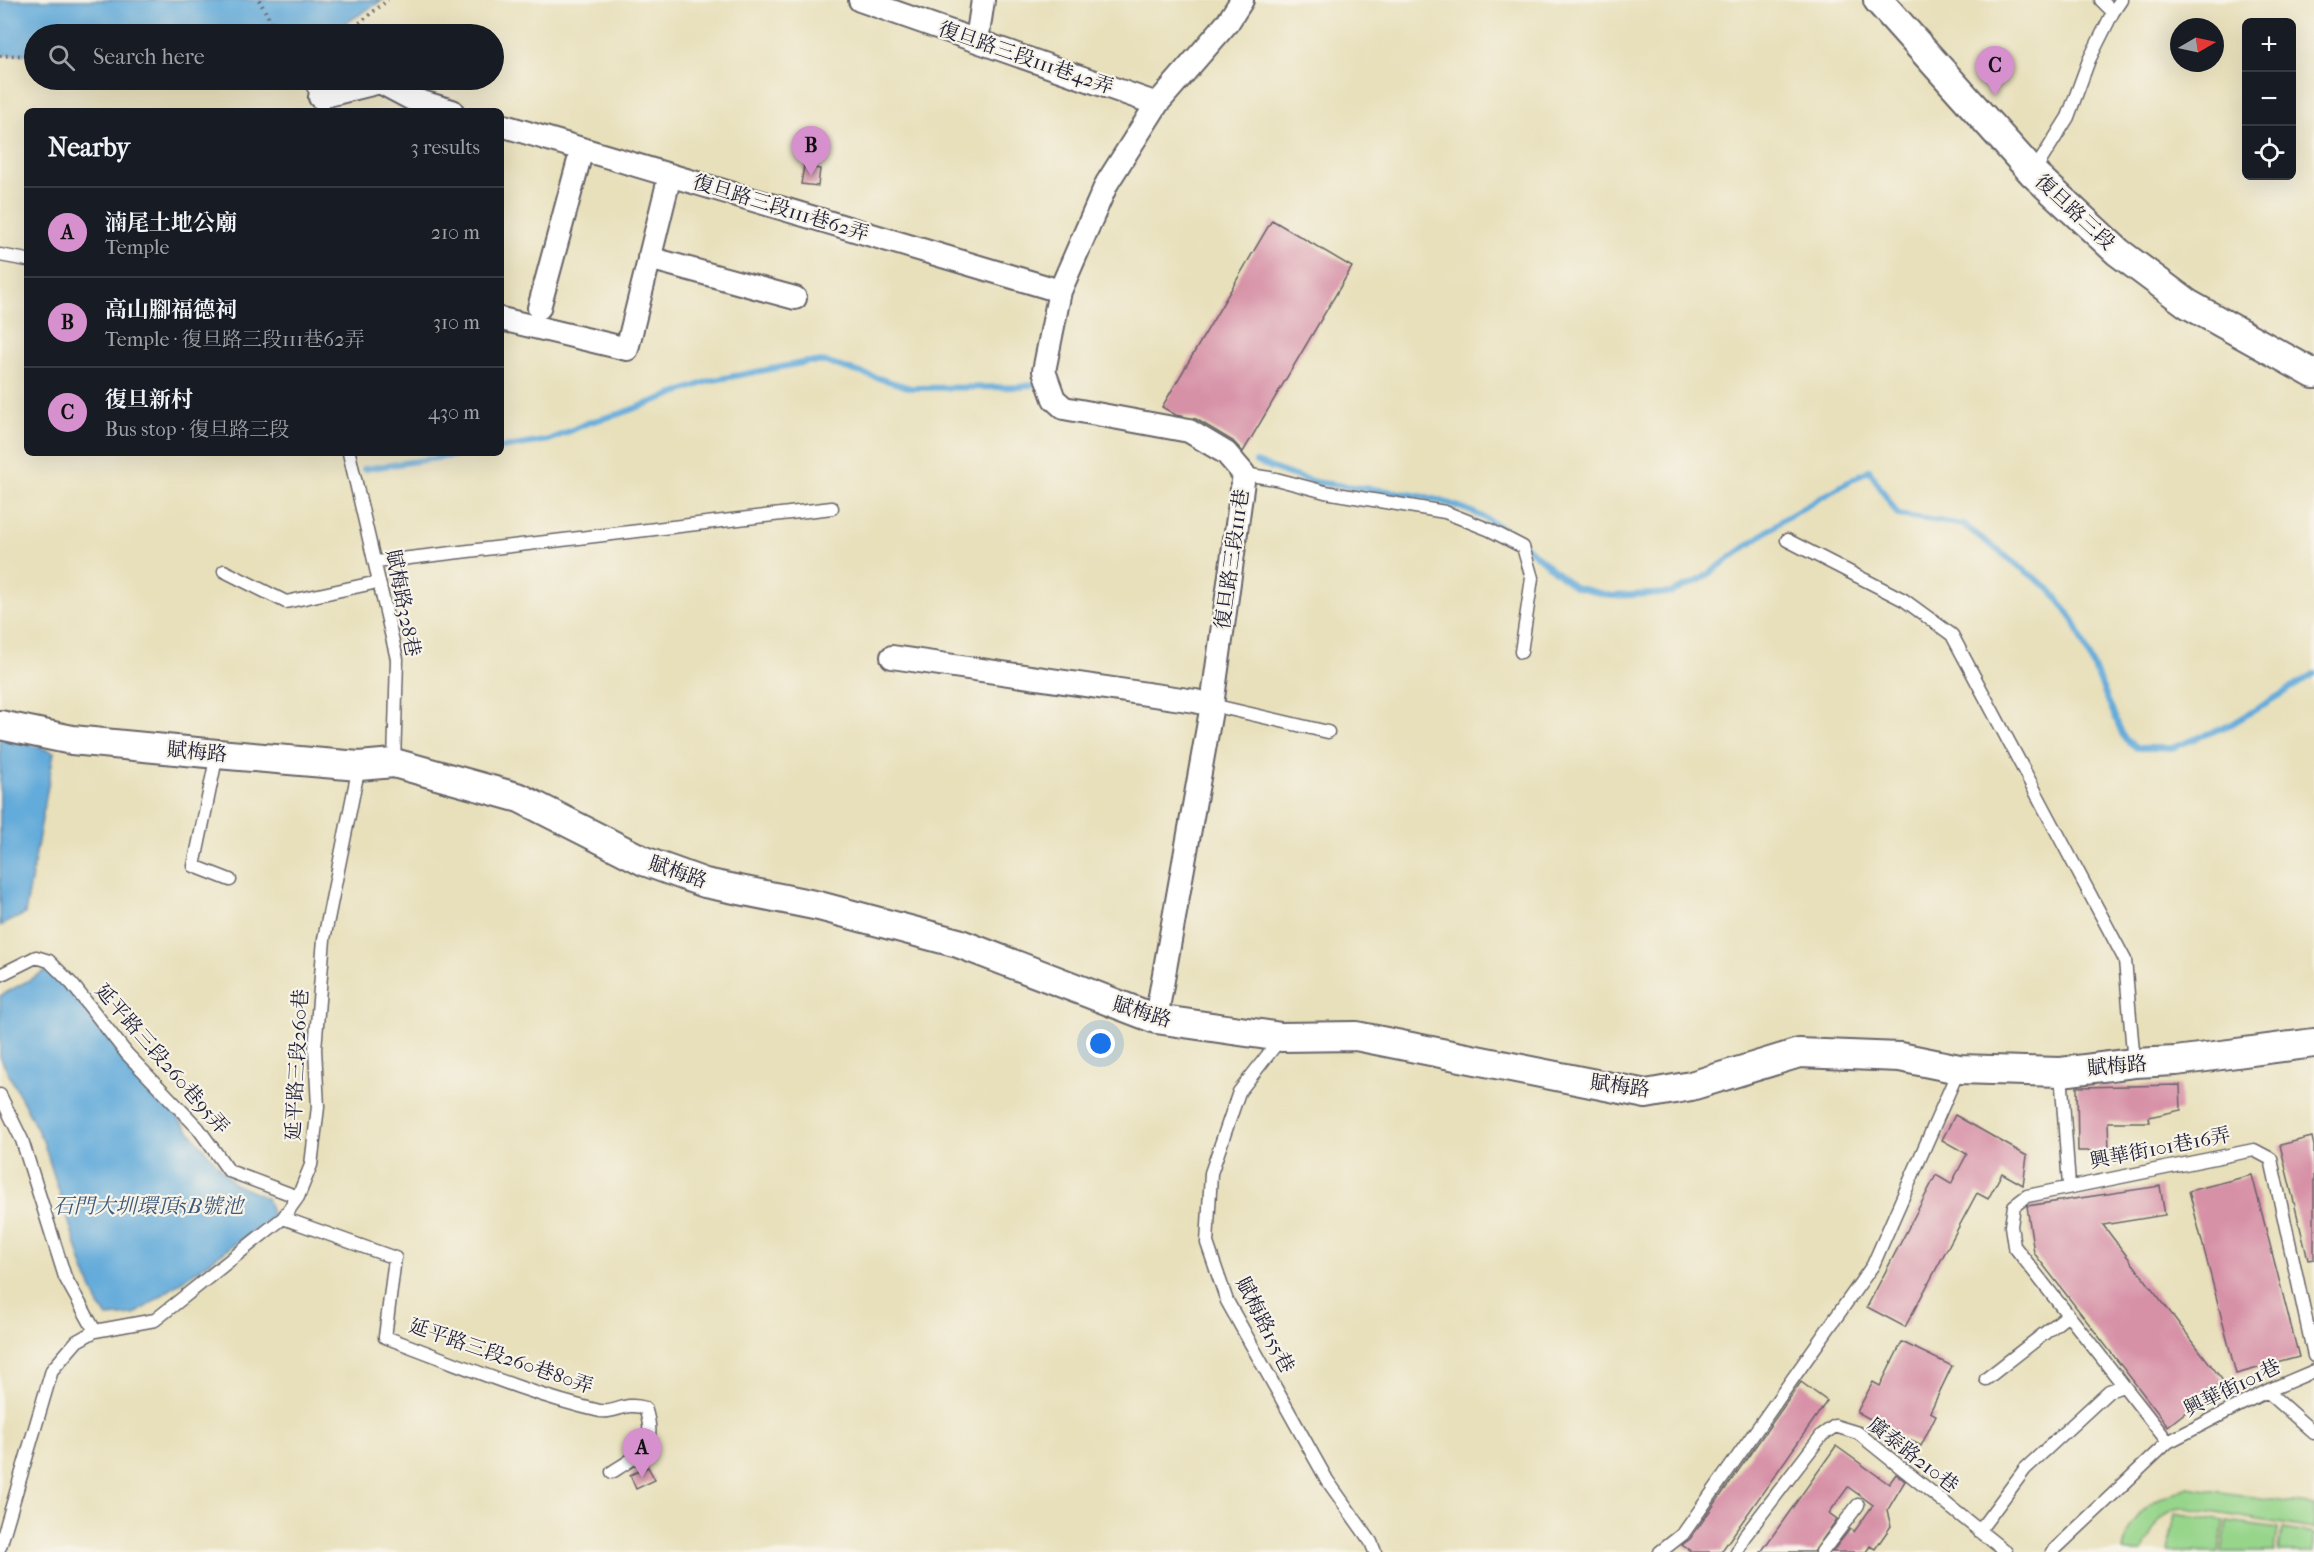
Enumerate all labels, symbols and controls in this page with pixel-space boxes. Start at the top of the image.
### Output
street label: 復旦路三段111巷42弄 [935,17,1117,99]
north arrow [2170,18,2224,72]
map controls [2242,18,2296,180]
button: + [2242,18,2296,72]
search box [24,24,504,90]
icon: search [45,41,78,74]
text: Search here [93,44,205,70]
pin: C [1976,46,2014,96]
button: − [2242,72,2296,126]
pin: B [792,126,830,176]
button: locate [2242,126,2296,180]
text: Nearby [48,132,130,163]
text: 3 results [411,136,480,159]
street label: 復旦路三段 [2031,169,2119,255]
street label: 復旦路三段111巷62弄 [690,170,872,246]
text: 湳尾土地公廟 [105,210,237,236]
text: A [61,221,74,244]
text: 210 m [431,221,480,244]
text: Temple [105,236,169,259]
text: 高山腳福德祠 [105,297,237,323]
text: B [61,311,74,334]
text: 310 m [433,311,480,334]
text: Temple · 復旦路三段111巷62弄 [105,328,364,351]
text: 復旦新村 [105,387,193,413]
text: C [61,401,74,424]
text: 430 m [428,401,480,424]
text: Bus stop · 復旦路三段 [105,418,289,441]
street label: 復旦路三段111巷 [1211,487,1253,631]
street label: 賦梅路328巷 [381,548,425,658]
street label: 賦梅路 [166,738,228,766]
street label: 賦梅路 [646,851,710,893]
street label: 延平路三段260巷95弄 [91,979,233,1139]
street label: 延平路三段260巷 [282,988,312,1142]
street label: 賦梅路 [1110,992,1174,1032]
your location [1086,1029,1115,1058]
street label: 賦梅路 [2086,1052,2148,1080]
street label: 賦梅路 [1589,1070,1651,1102]
street label: 興華街101巷16弄 [2088,1123,2232,1173]
water label: 石門大圳環頂5B號池 [53,1194,245,1218]
street label: 賦梅路155巷 [1231,1273,1299,1377]
street label: 延平路三段260巷80弄 [406,1314,596,1398]
street label: 興華街101巷 [2180,1355,2284,1421]
street label: 廣泰路210巷 [1863,1413,1963,1497]
pin: A [622,1428,662,1478]

